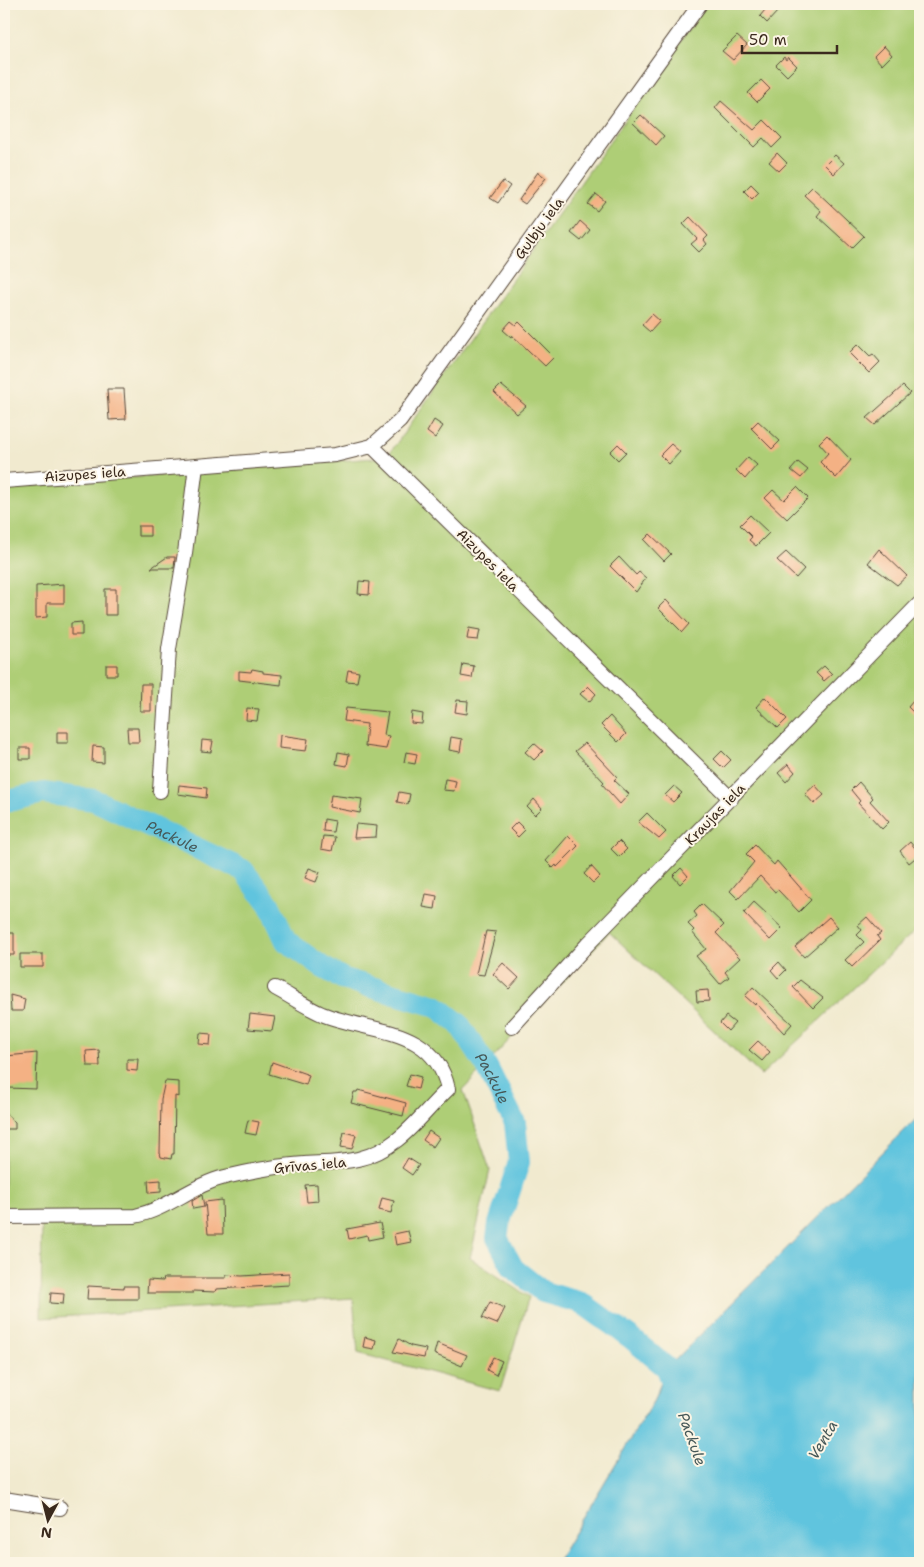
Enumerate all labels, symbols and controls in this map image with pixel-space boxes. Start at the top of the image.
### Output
scale bar [742,22,836,54]
text: 50 m [749,30,787,50]
street label: Gulbju iela [510,193,568,263]
street label: Aizupes iela [44,462,127,486]
street label: Aizupes iela [453,525,523,595]
street label: Kraujas iela [681,779,749,849]
water label: Packule [143,816,202,858]
water label: Packule [470,1049,514,1107]
street label: Grīvas iela [273,1153,347,1177]
water label: Packule [673,1410,711,1468]
water label: Venta [804,1417,842,1463]
north arrow [22,1494,72,1544]
text: N [40,1523,53,1543]

